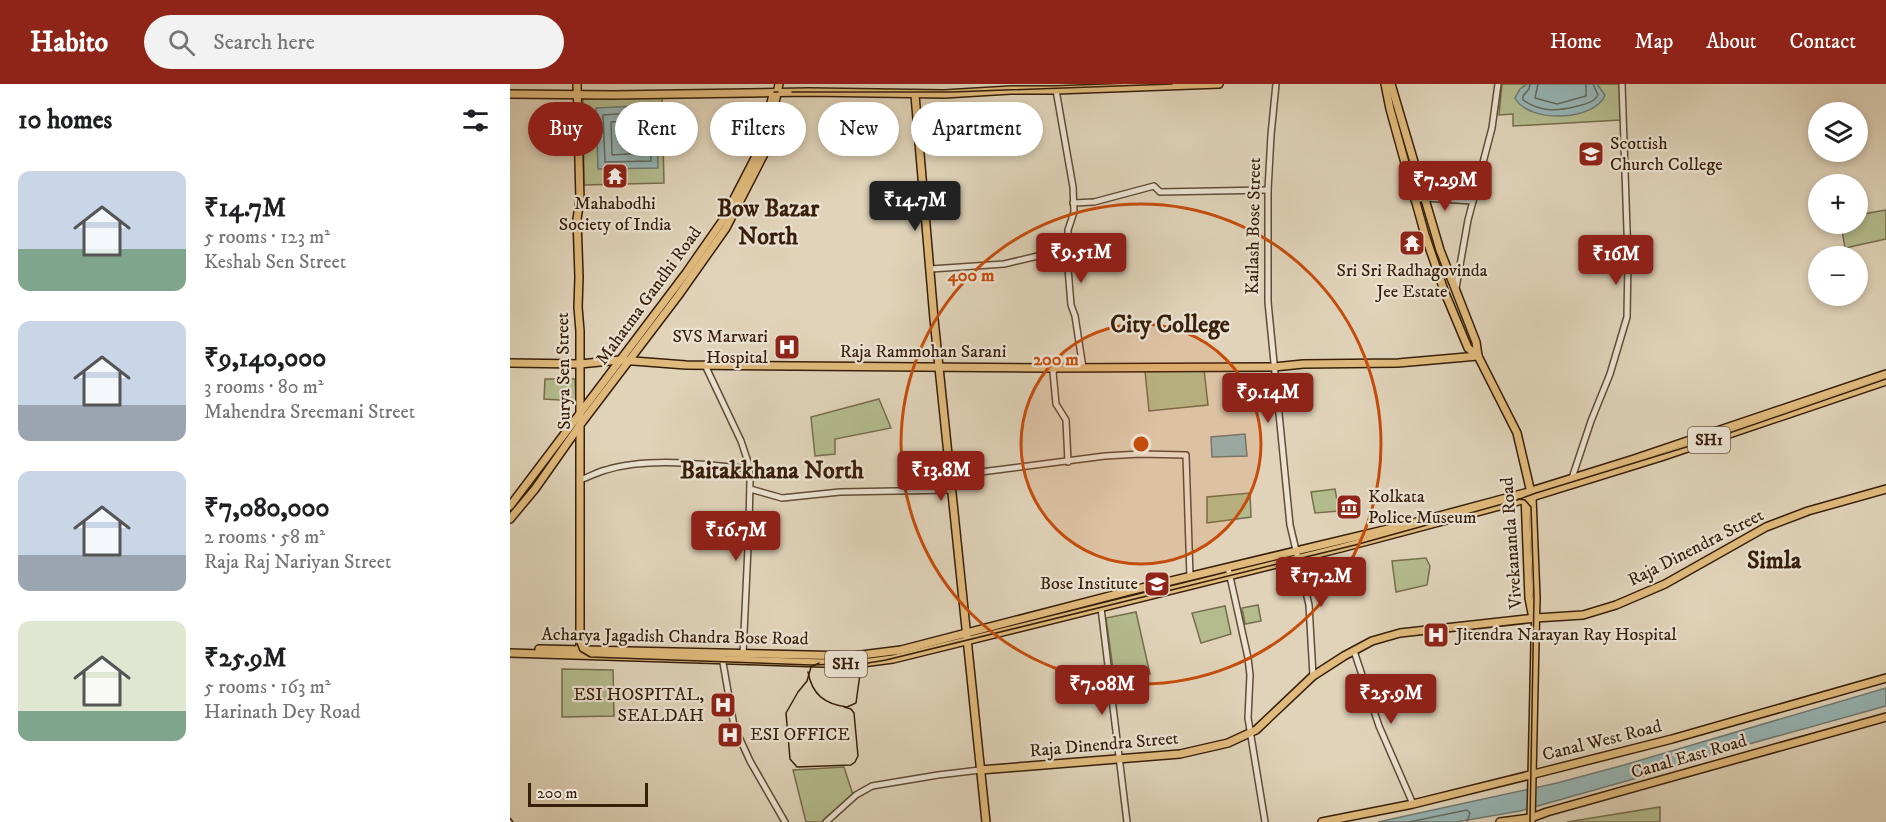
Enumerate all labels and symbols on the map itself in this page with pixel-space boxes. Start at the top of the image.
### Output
place label: Scottish Church College [1610,133,1723,176]
school or university icon: Scottish Church College [1576,139,1606,169]
street label: Kailash Bose Street [1242,157,1266,295]
temple icon: Mahabodhi Society of India [600,161,630,191]
pin: ₹7.29M [1396,161,1494,212]
pin: ₹14.7M [866,181,964,232]
place label: Mahabodhi Society of India [559,193,672,236]
district label: Bow Bazar North [717,194,820,252]
street label: Mahatma Gandhi Road [591,222,707,370]
temple icon: Sri Sri Radhagovinda Jee Estate [1397,228,1427,258]
pin: ₹9.51M [1032,233,1130,284]
pin: ₹16M [1580,235,1652,286]
place label: Sri Sri Radhagovinda Jee Estate [1337,260,1488,303]
text: 400 m [946,265,995,287]
district label: City College [1110,310,1230,340]
street label: Surya Sen Street [552,312,576,430]
place label: SVS Marwari Hospital [672,326,769,369]
hospital icon: SVS Marwari Hospital [772,332,802,362]
street label: Raja Rammohan Sarani [840,341,1006,363]
text: 200 m [1033,349,1079,371]
pin: ₹9.14M [1219,373,1317,424]
road number: SH1 [1688,427,1730,453]
centre of rings [1131,434,1151,454]
pin: ₹13.8M [892,451,990,502]
district label: Baitakkhana North [680,456,864,486]
street label: Vivekananda Road [1496,476,1528,611]
place label: Kolkata Police Museum [1368,486,1476,529]
museum icon: Kolkata Police Museum [1334,492,1364,522]
street label: Raja Dinendra Street [1624,504,1768,592]
pin: ₹16.7M [687,511,785,562]
district label: Simla [1747,546,1802,576]
pin: ₹17.2M [1272,557,1370,608]
school or university icon: Bose Institute [1142,569,1172,599]
place label: Bose Institute [1040,573,1138,595]
hospital icon: Jitendra Narayan Ray Hospital [1421,620,1451,650]
street label: Acharya Jagadish Chandra Bose Road [541,624,809,650]
place label: Jitendra Narayan Ray Hospital [1454,624,1677,646]
road number: SH1 [825,651,867,677]
pin: ₹7.08M [1053,665,1151,716]
pin: ₹25.9M [1342,674,1440,725]
place label: ESI HOSPITAL, SEALDAH [573,684,704,727]
hospital icon: ESI HOSPITAL, SEALDAH [708,690,738,720]
street label: Canal West Road [1540,716,1664,766]
hospital icon: ESI OFFICE [715,720,745,750]
place label: ESI OFFICE [750,724,850,746]
street label: Raja Dinendra Street [1029,728,1180,762]
street label: Canal East Road [1629,730,1749,784]
scale bar [528,780,648,808]

